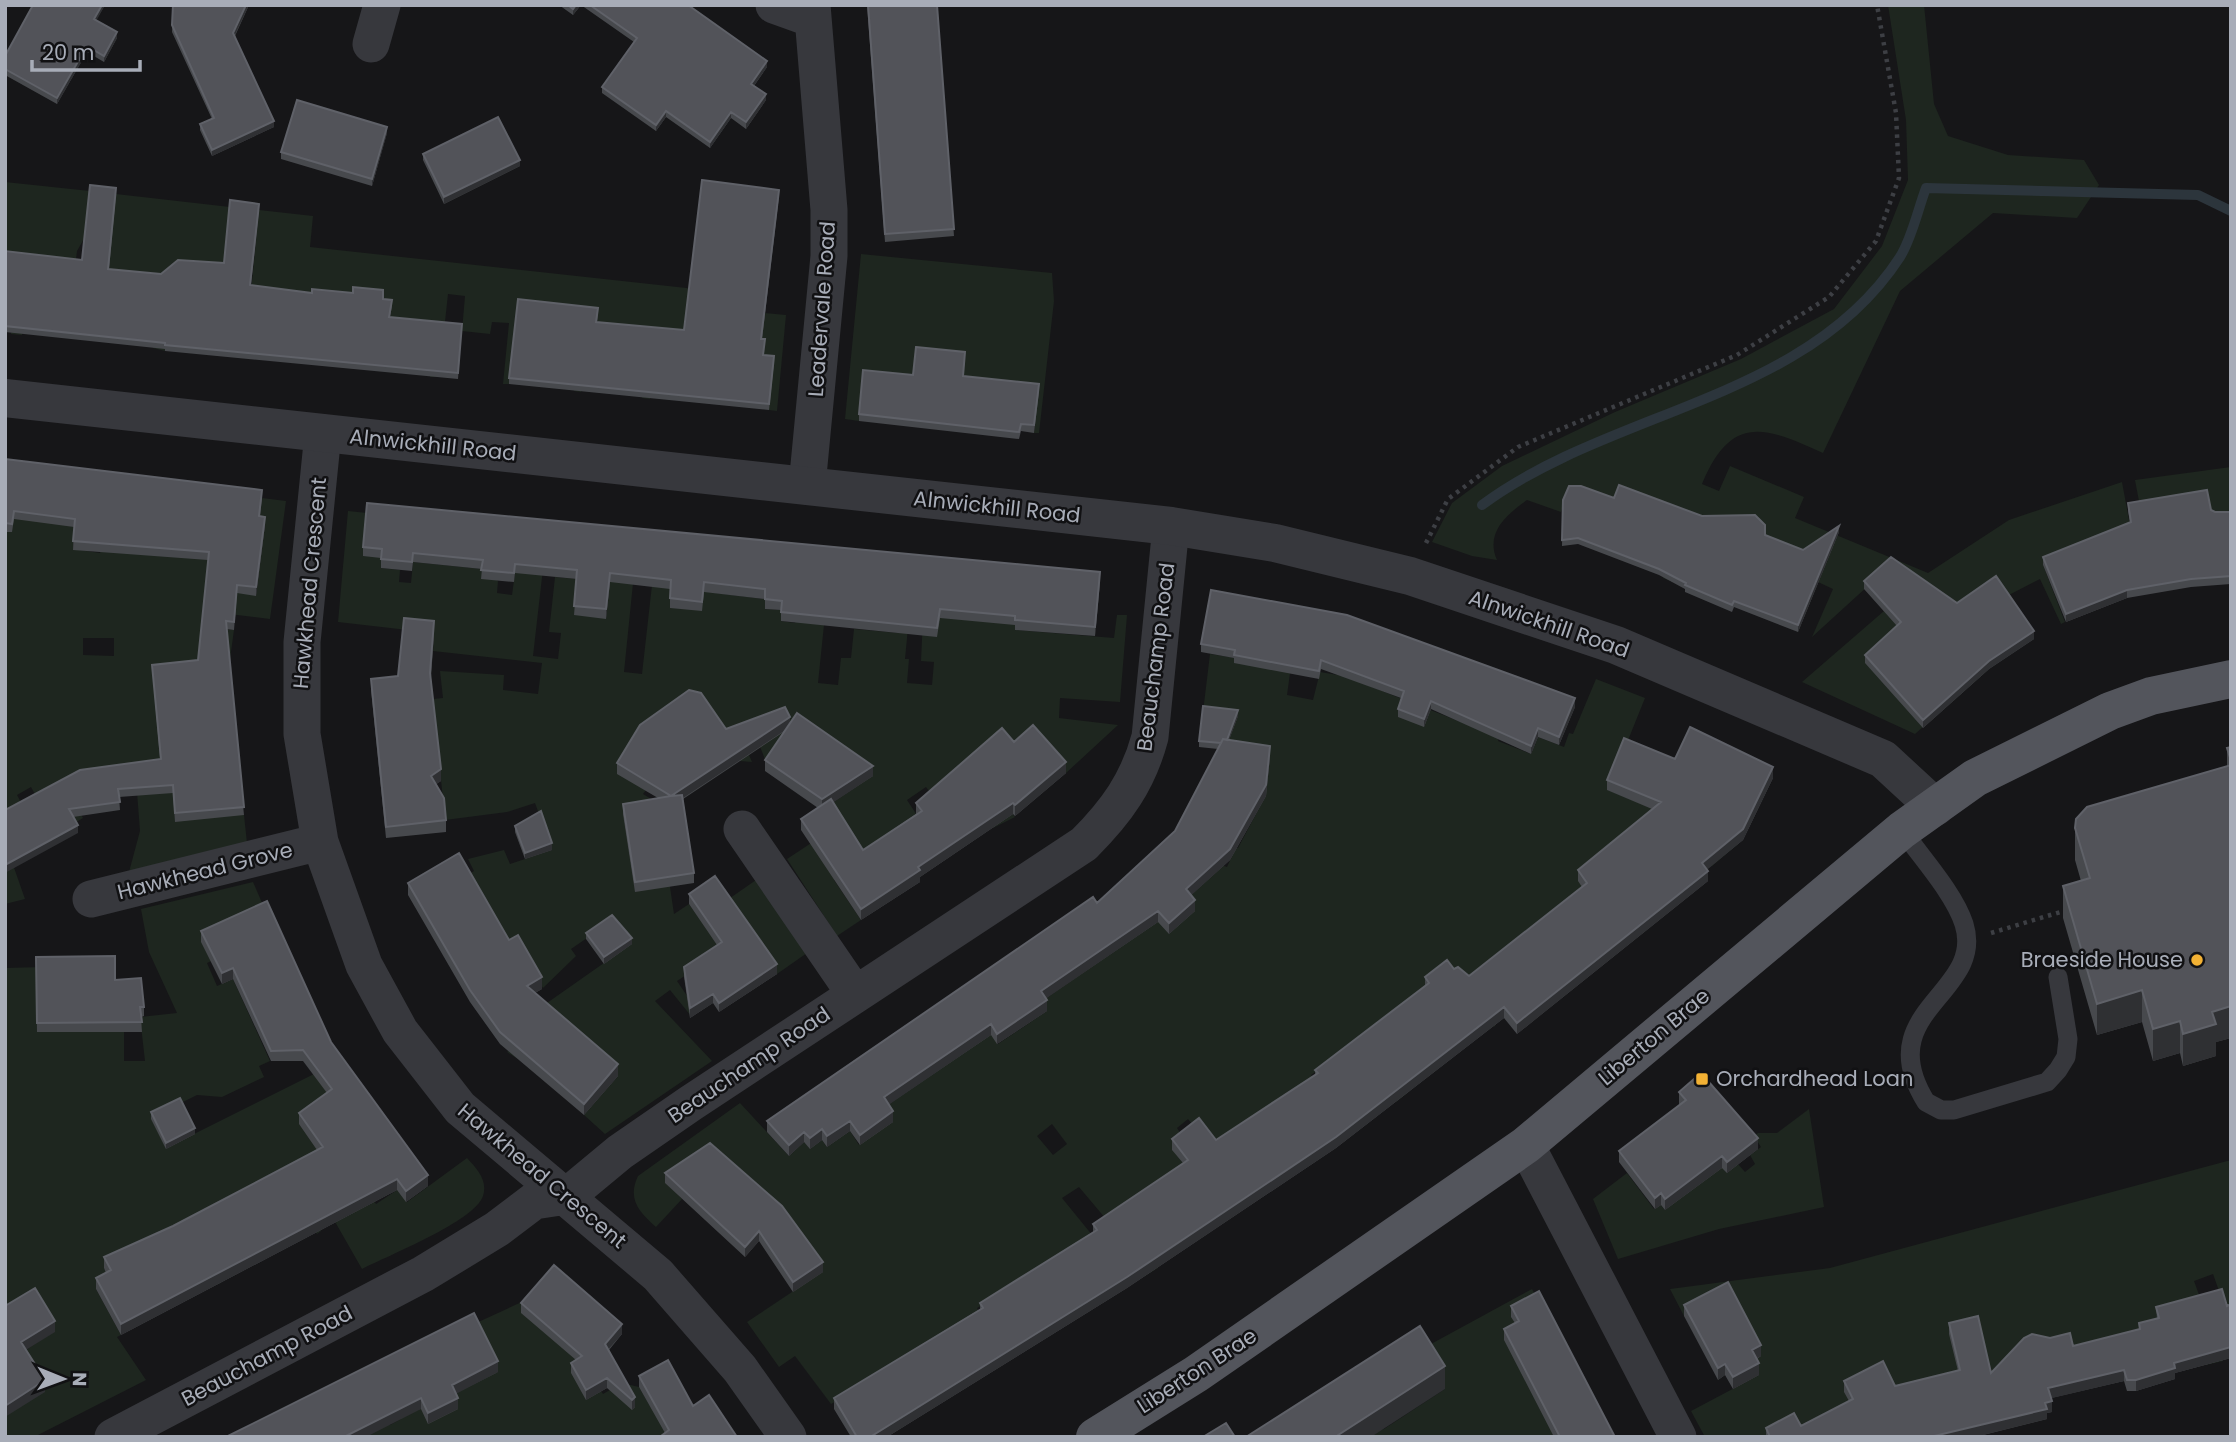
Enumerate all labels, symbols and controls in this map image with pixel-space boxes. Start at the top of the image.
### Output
scale bar [32,28,140,72]
text: 20 m [42,38,95,67]
street label: Leadervale Road [801,220,842,398]
street label: Alnwickhill Road [348,421,518,468]
street label: Hawkhead Crescent [286,476,333,690]
street label: Alnwickhill Road [912,483,1082,530]
street label: Beauchamp Road [1130,561,1181,753]
street label: Alnwickhill Road [1465,582,1633,665]
street label: Hawkhead Grove [114,835,296,906]
place label: Braeside House [2021,945,2183,974]
marker: Braeside House [2189,952,2205,968]
street label: Liberton Brae [1592,981,1716,1092]
street label: Beauchamp Road [662,999,836,1130]
place label: Orchardhead Loan [1716,1064,1913,1093]
marker: Orchardhead Loan [1694,1071,1710,1087]
street label: Hawkhead Crescent [452,1096,633,1255]
street label: Beauchamp Road [176,1298,357,1413]
street label: Liberton Brae [1131,1321,1262,1420]
north arrow [28,1344,98,1414]
text: N [66,1372,93,1387]

